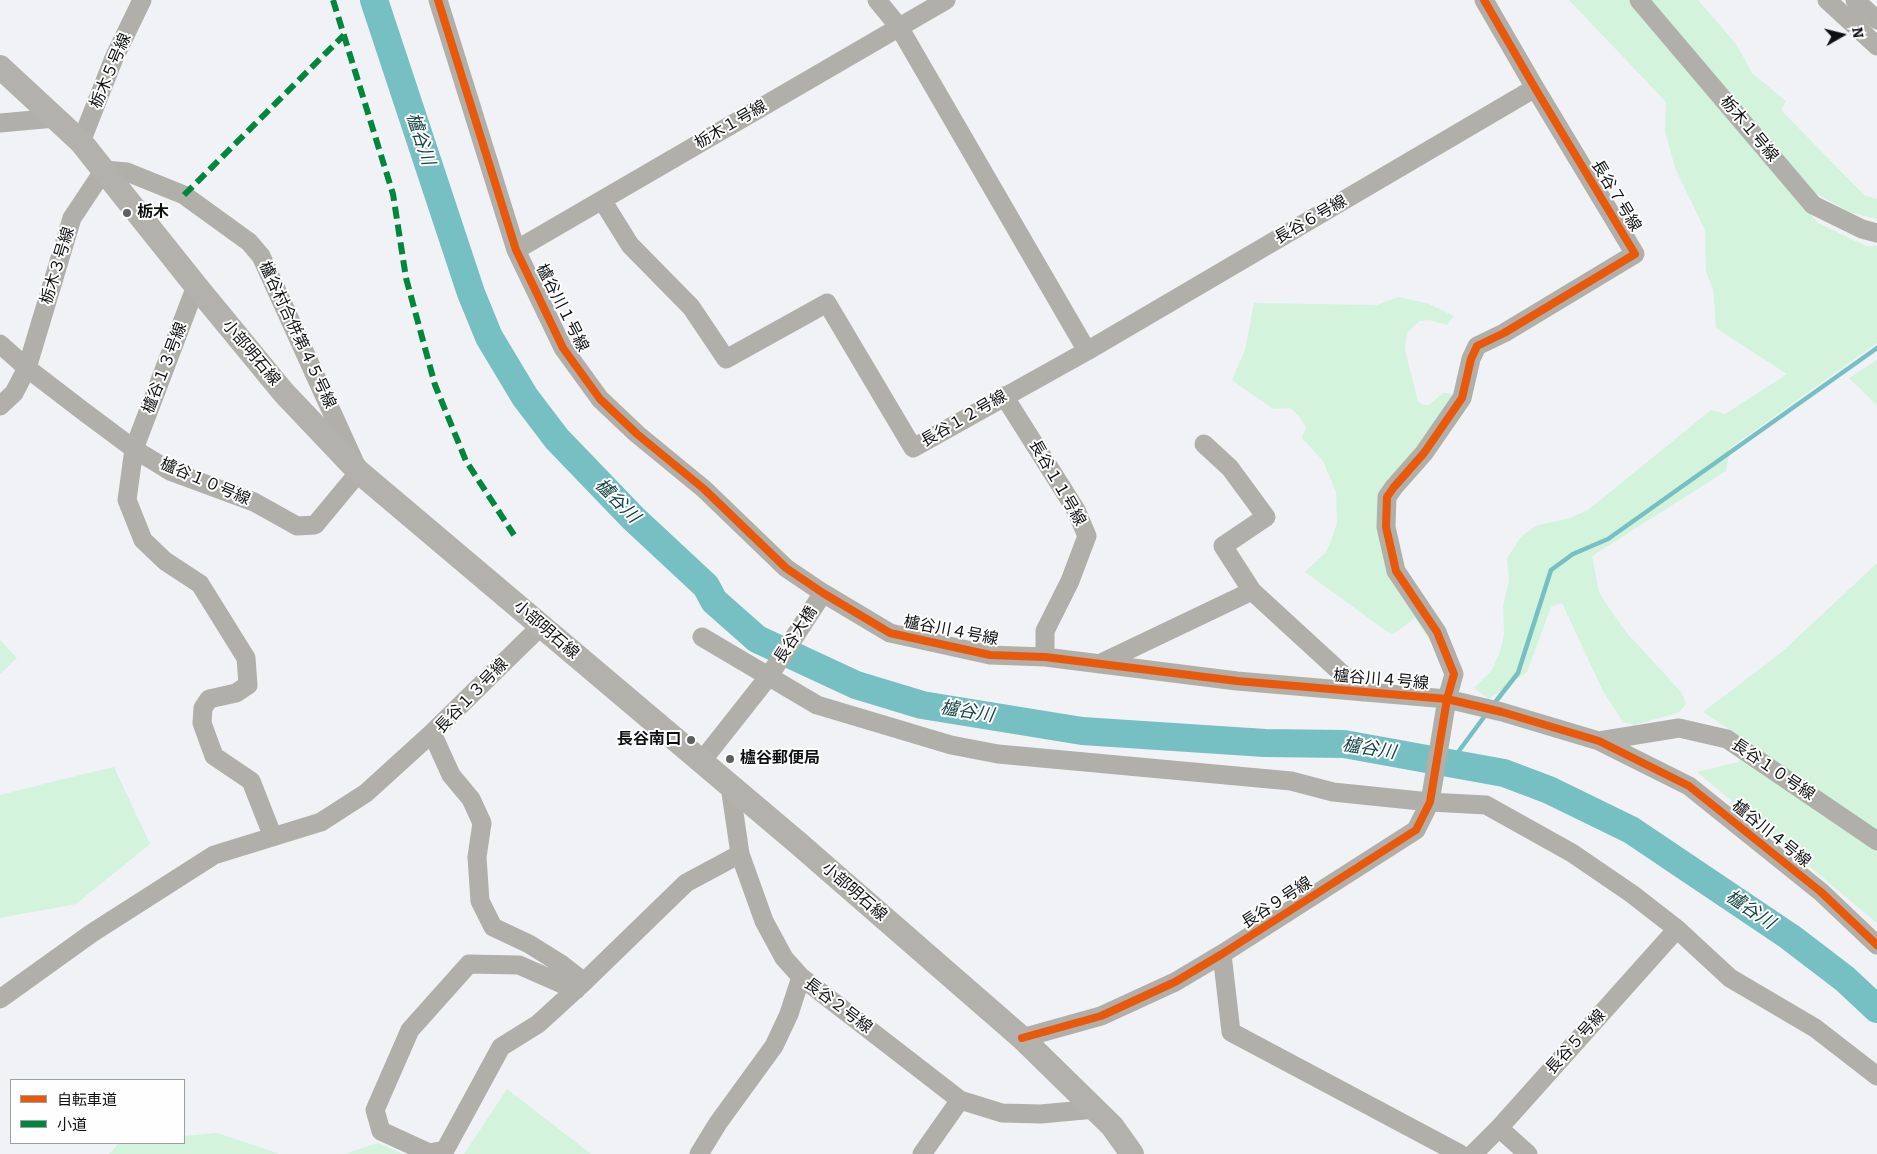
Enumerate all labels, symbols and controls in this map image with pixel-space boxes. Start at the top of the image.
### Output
north arrow [1817,10,1867,60]
text: N [1848,26,1867,39]
street label: 栃木５号線 [87,30,135,112]
street label: 栃木１号線 [1716,92,1782,166]
street label: 栃木１号線 [692,97,770,153]
water label: 櫨谷川 [401,110,439,168]
street label: 長谷７号線 [1587,157,1645,235]
street label: 長谷６号線 [1272,192,1350,248]
place label: 栃木 [137,203,169,223]
marker: 栃木 [121,207,133,219]
street label: 栃木３号線 [37,225,79,307]
street label: 櫨谷村合併第４５号線 [254,258,340,412]
street label: 櫨谷川１号線 [532,261,592,355]
street label: 小部明石線 [218,316,284,390]
street label: 櫨谷１３号線 [139,320,191,416]
street label: 長谷１２号線 [918,387,1010,451]
street label: 長谷１１号線 [1025,437,1089,529]
street label: 櫨谷１０号線 [157,454,253,510]
water label: 櫨谷川 [590,474,644,528]
street label: 小部明石線 [510,597,582,663]
street label: 長谷大橋 [771,603,821,667]
street label: 櫨谷川４号線 [902,612,1000,650]
street label: 長谷１３号線 [432,655,512,737]
street label: 櫨谷川４号線 [1332,666,1430,694]
water label: 櫨谷川 [939,697,995,727]
place label: 長谷南口 [617,730,681,750]
marker: 長谷南口 [685,734,697,746]
water label: 櫨谷川 [1341,734,1397,764]
street label: 長谷１０号線 [1728,735,1818,805]
place label: 櫨谷郵便局 [740,749,820,769]
marker: 櫨谷郵便局 [724,753,736,765]
street label: 櫨谷川４号線 [1728,796,1814,872]
street label: 小部明石線 [818,859,890,925]
street label: 長谷９号線 [1238,873,1316,933]
water label: 櫨谷川 [1722,886,1778,934]
street label: 長谷２号線 [800,974,876,1038]
street label: 長谷５号線 [1542,1006,1610,1078]
legend [10,1079,185,1144]
text: 自転車道 [57,1091,117,1109]
text: 小道 [57,1116,87,1134]

